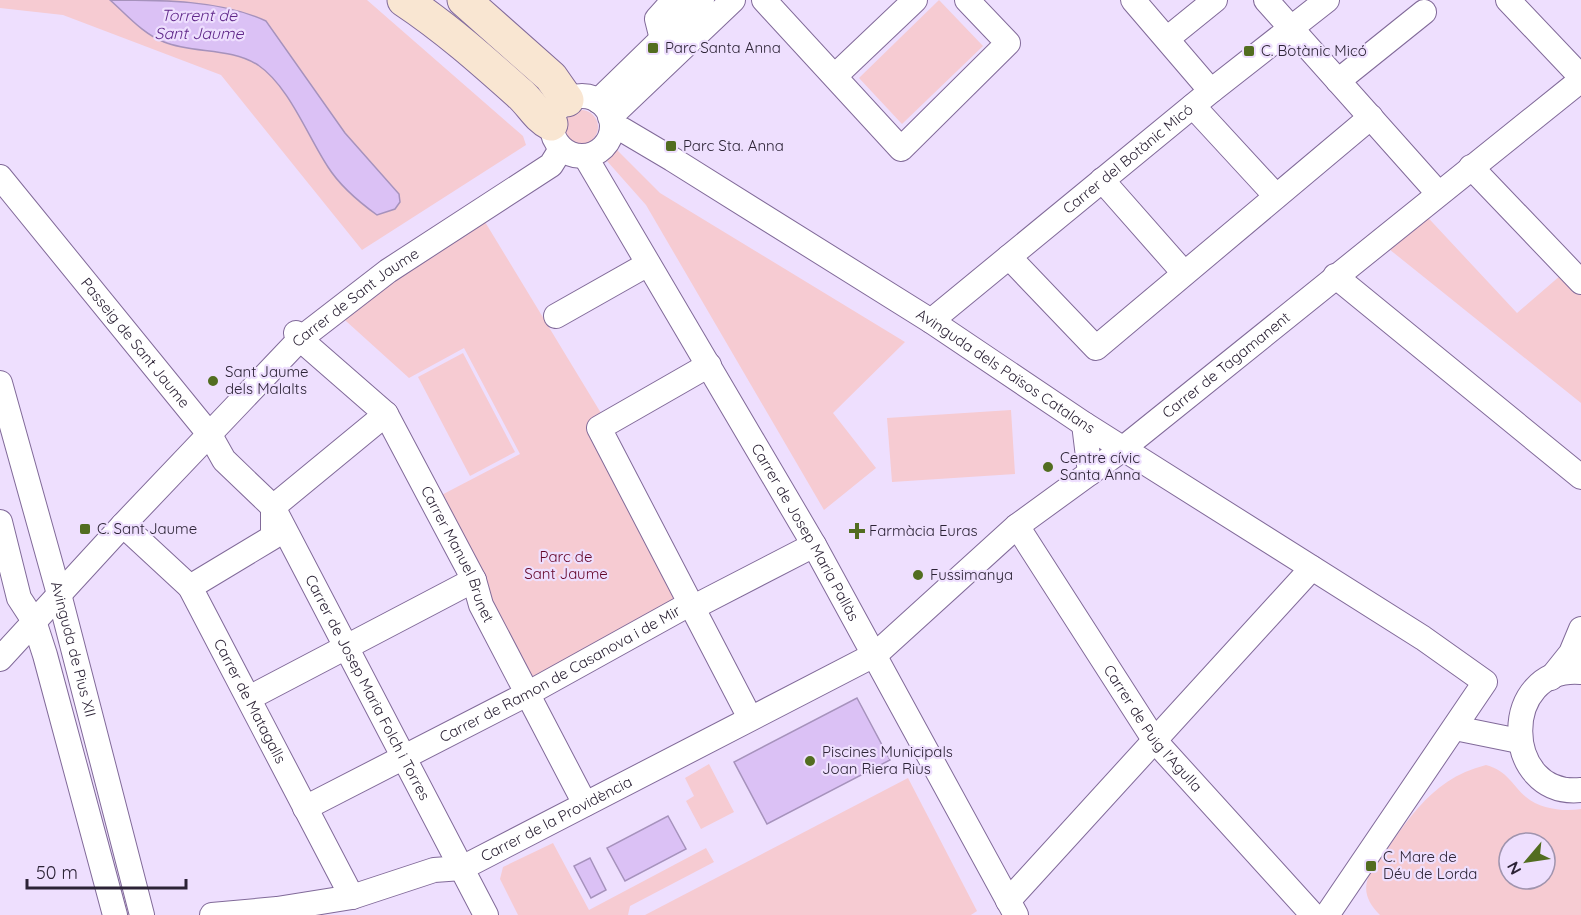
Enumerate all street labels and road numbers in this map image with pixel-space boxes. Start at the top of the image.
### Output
street label: Carrer del Botànic Micó [1059,100,1197,218]
street label: Carrer de Sant Jaume [288,243,422,351]
street label: Passeig de Sant Jaume [77,274,194,412]
street label: Avinguda dels Països Catalans [913,304,1099,437]
street label: Carrer de Tagamanent [1158,308,1294,422]
street label: Carrer de Josep Maria Pallàs [747,440,864,624]
street label: Carrer Manuel Brunet [417,483,498,626]
street label: Carrer de Josep Maria Folch i Torres [301,571,434,803]
street label: Avinguda de Pius XII [47,579,100,719]
street label: Carrer de Ramon de Casanova i de Mir [436,601,684,746]
street label: Carrer de Matagalls [210,635,290,766]
street label: Carrer de Puig l'Agulla [1100,661,1207,796]
street label: Carrer de la Providència [477,772,635,866]

